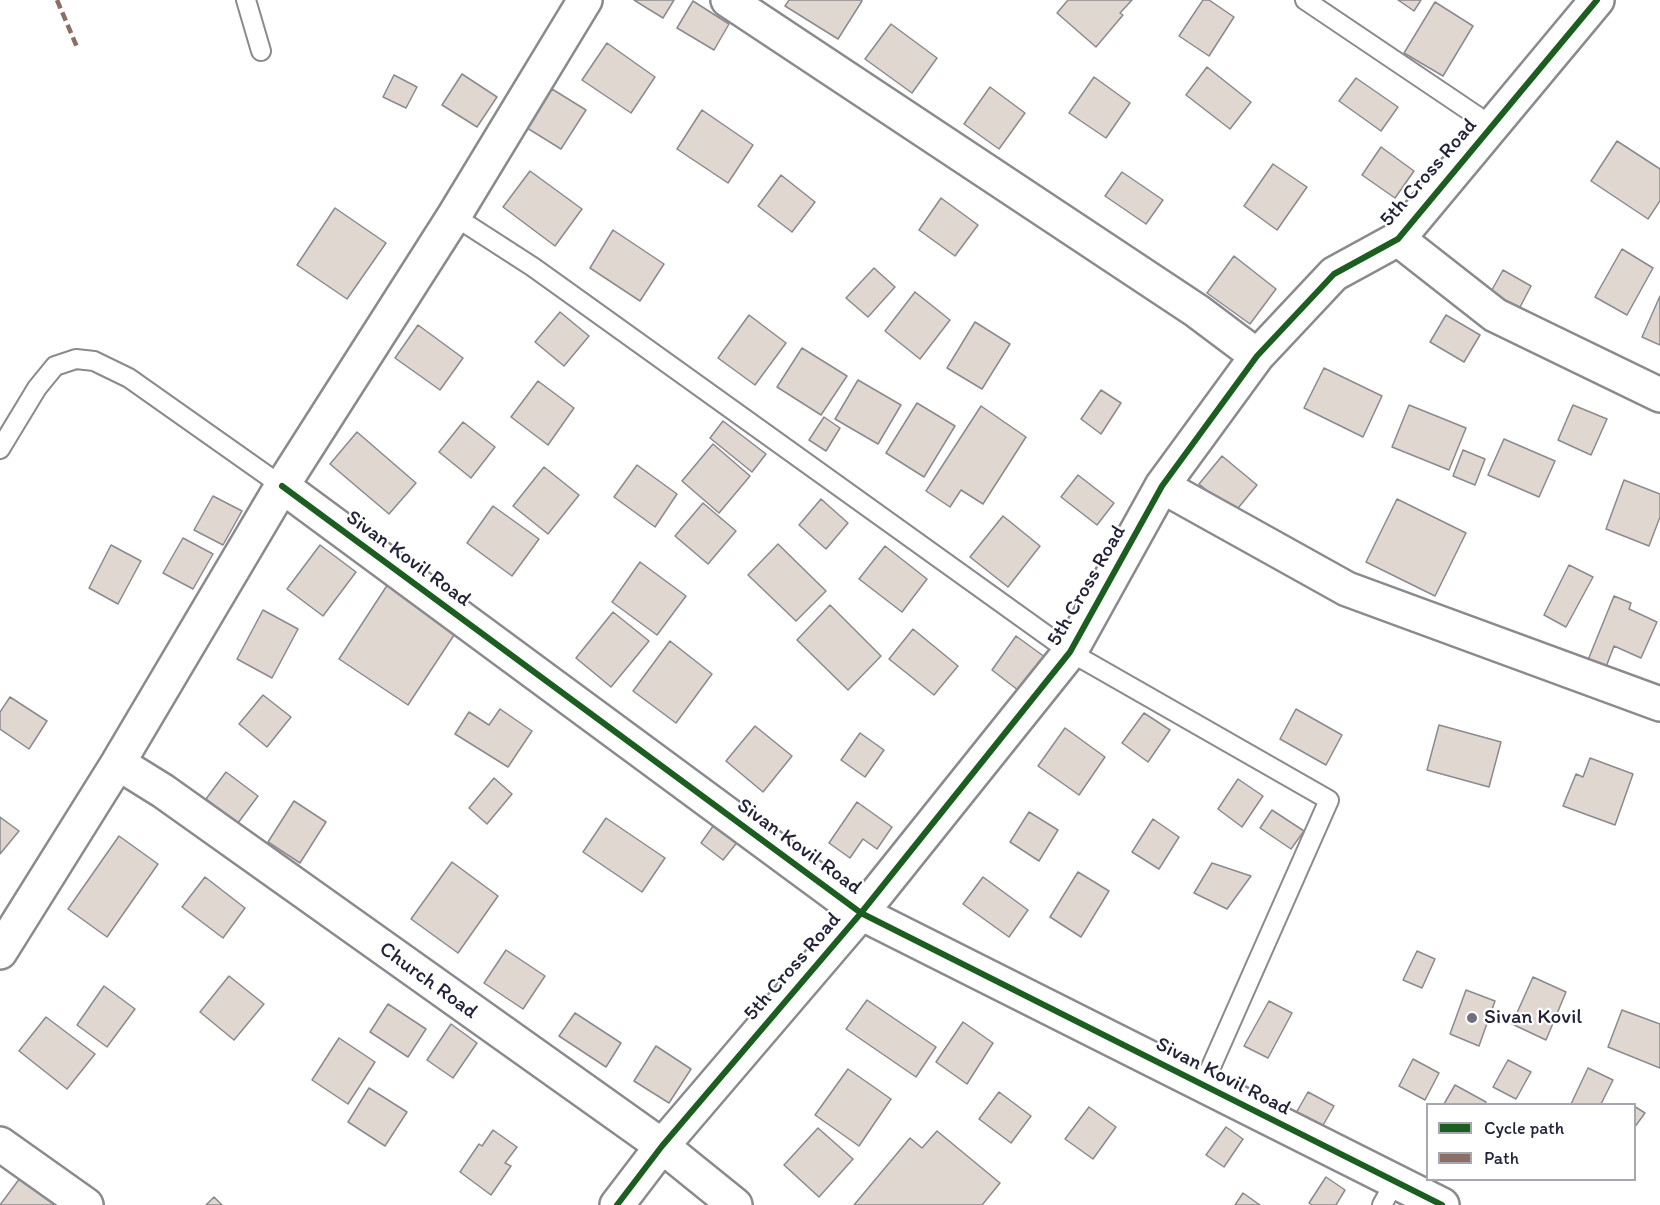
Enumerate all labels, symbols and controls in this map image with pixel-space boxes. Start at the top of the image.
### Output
street label: 5th Cross Road [1375,114,1483,232]
street label: Sivan Kovil Road [341,505,475,613]
street label: 5th Cross Road [1042,521,1132,651]
street label: Sivan Kovil Road [732,793,866,901]
street label: 5th Cross Road [739,908,847,1026]
street label: Church Road [374,937,482,1025]
place label: Sivan Kovil [1484,1005,1582,1031]
marker: Sivan Kovil [1465,1011,1479,1025]
street label: Sivan Kovil Road [1151,1032,1295,1122]
legend [1426,1103,1636,1181]
text: Cycle path [1484,1117,1564,1139]
text: Path [1484,1147,1519,1169]

